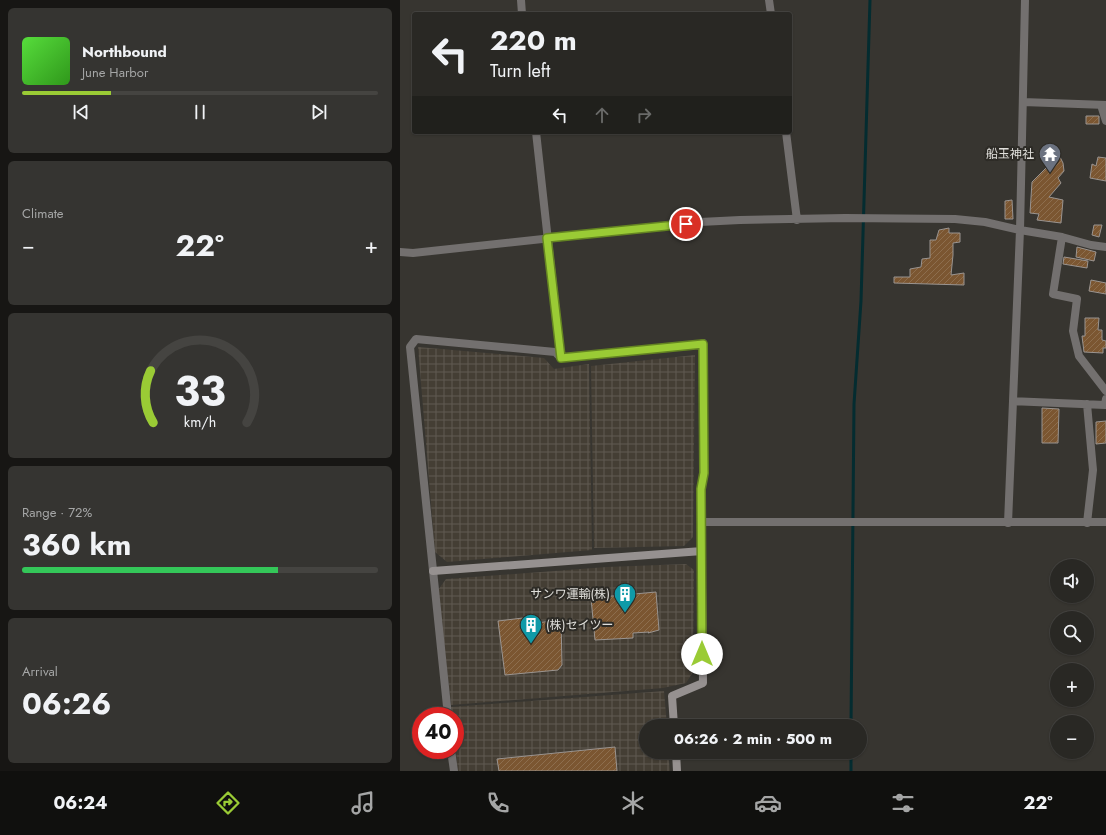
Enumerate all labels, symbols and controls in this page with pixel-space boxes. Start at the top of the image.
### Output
text: 220 m [490,20,577,61]
icon: left [424,28,476,80]
text: Northbound [82,41,167,63]
text: Turn left [490,58,550,84]
text: June Harbor [82,63,148,82]
icon: previous [70,101,92,123]
icon: pause [189,101,211,123]
icon: next [308,101,330,123]
icon: left [549,104,571,126]
icon: ahead [591,104,613,126]
icon: right [633,104,655,126]
temple icon: 船玉神社 [1037,141,1063,174]
place label: 船玉神社 [986,145,1034,163]
text: Climate [22,204,63,223]
pin [669,207,703,241]
icon: arrive [675,213,697,235]
text: 22° [176,224,224,267]
text: − [22,229,35,261]
text: + [364,229,378,261]
text: 33 [174,361,226,422]
text: km/h [184,412,216,432]
text: Range · 72% [22,503,92,522]
text: 360 km [22,523,131,566]
map controls [1050,559,1094,759]
button: sound [1050,559,1094,603]
building icon: サンワ運輸(株) [612,581,638,614]
place label: サンワ運輸(株) [531,585,610,603]
button: search [1050,611,1094,655]
building icon: (株)セイツー [518,612,544,645]
place label: (株)セイツー [546,616,613,634]
position arrow [681,633,723,675]
text: Arrival [22,662,58,681]
button: + [1050,663,1094,707]
text: 06:26 [22,682,111,725]
speed limit sign: 40 [412,707,464,759]
button: − [1050,715,1094,759]
text: 06:26 · 2 min · 500 m [674,728,832,750]
icon: directions [214,789,242,817]
icon: music [349,789,377,817]
icon: phone [484,789,512,817]
icon: climate [619,789,647,817]
icon: car [754,789,782,817]
icon: filters [889,789,917,817]
text: 06:24 [53,790,108,816]
text: 22° [1024,790,1053,816]

